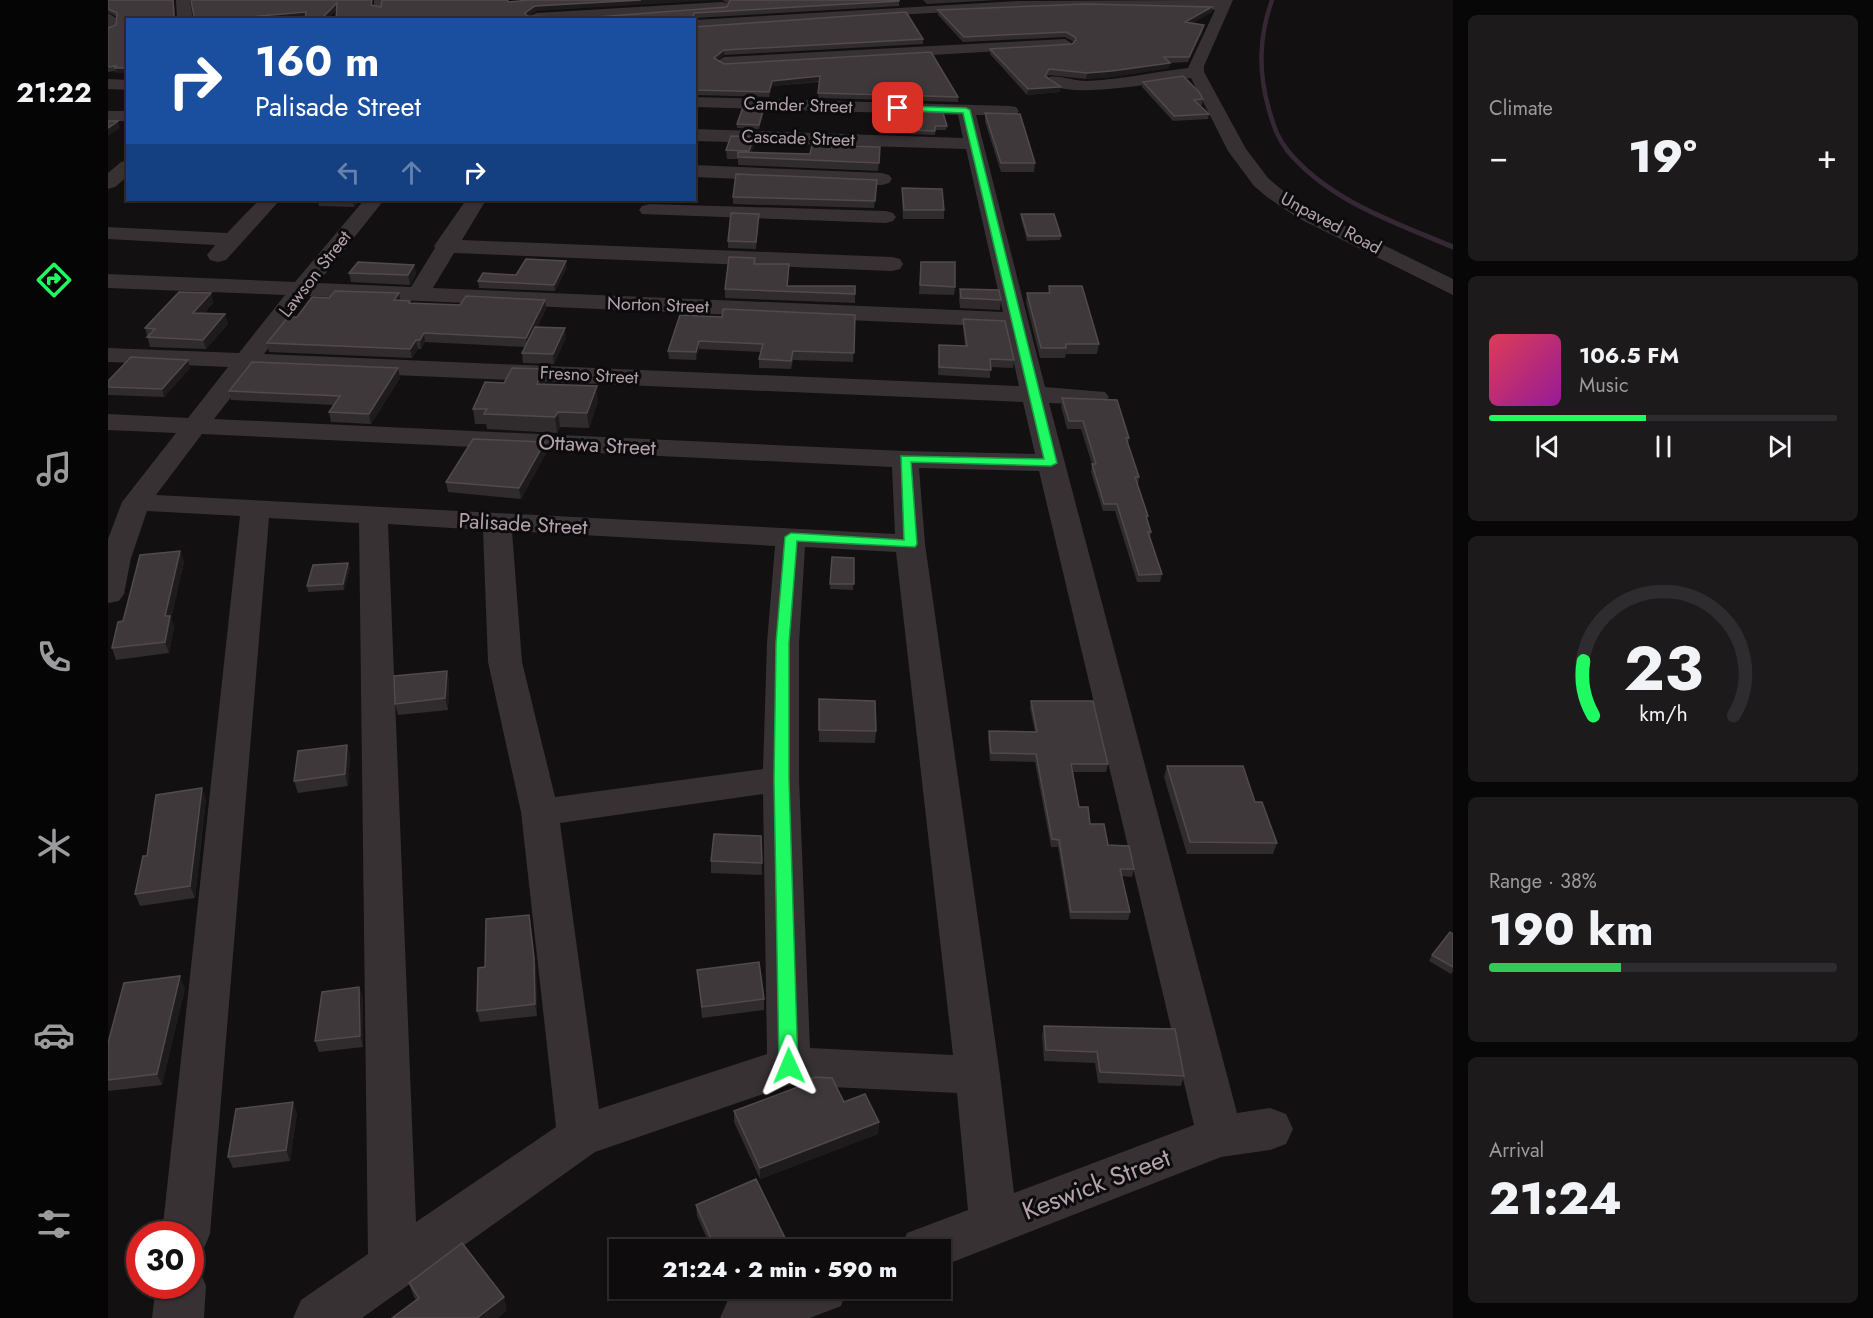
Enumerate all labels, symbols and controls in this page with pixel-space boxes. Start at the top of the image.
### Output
text: 160 m [255,31,379,92]
icon: right [156,42,234,120]
text: 21:22 [16,73,92,112]
pin [872,82,923,133]
text: Palisade Street [255,87,421,126]
street label: Camder Street [743,90,854,120]
icon: arrive [881,91,914,124]
text: Climate [1489,94,1553,123]
street label: Cascade Street [741,123,856,153]
text: 19° [1628,124,1697,189]
text: − [1489,133,1508,180]
text: + [1817,133,1837,180]
icon: left [332,156,365,189]
icon: ahead [395,156,428,189]
icon: right [458,156,491,189]
street label: Unpaved Road [1276,185,1386,261]
street label: Lawson Street [273,225,358,323]
icon: directions [33,259,75,301]
street label: Norton Street [607,290,710,320]
text: 106.5 FM [1579,339,1679,371]
street label: Fresno Street [539,359,640,391]
text: Music [1579,371,1629,400]
street label: Ottawa Street [538,427,656,463]
icon: previous [1531,430,1564,463]
icon: pause [1647,430,1680,463]
icon: next [1763,430,1796,463]
icon: music [33,448,75,490]
street label: Palisade Street [458,506,588,542]
text: 23 [1623,623,1703,713]
icon: phone [33,636,75,678]
text: km/h [1639,698,1687,729]
icon: climate [33,825,75,867]
text: Range · 38% [1489,867,1597,896]
text: 190 km [1489,897,1653,962]
icon: car [33,1014,75,1056]
position arrow [757,1034,821,1098]
text: Arrival [1489,1136,1544,1165]
street label: Keswick Street [1016,1138,1176,1230]
text: 21:24 [1489,1166,1622,1231]
icon: filters [33,1203,75,1245]
speed limit sign: 30 [126,1221,204,1299]
text: 21:24 · 2 min · 590 m [663,1253,897,1285]

